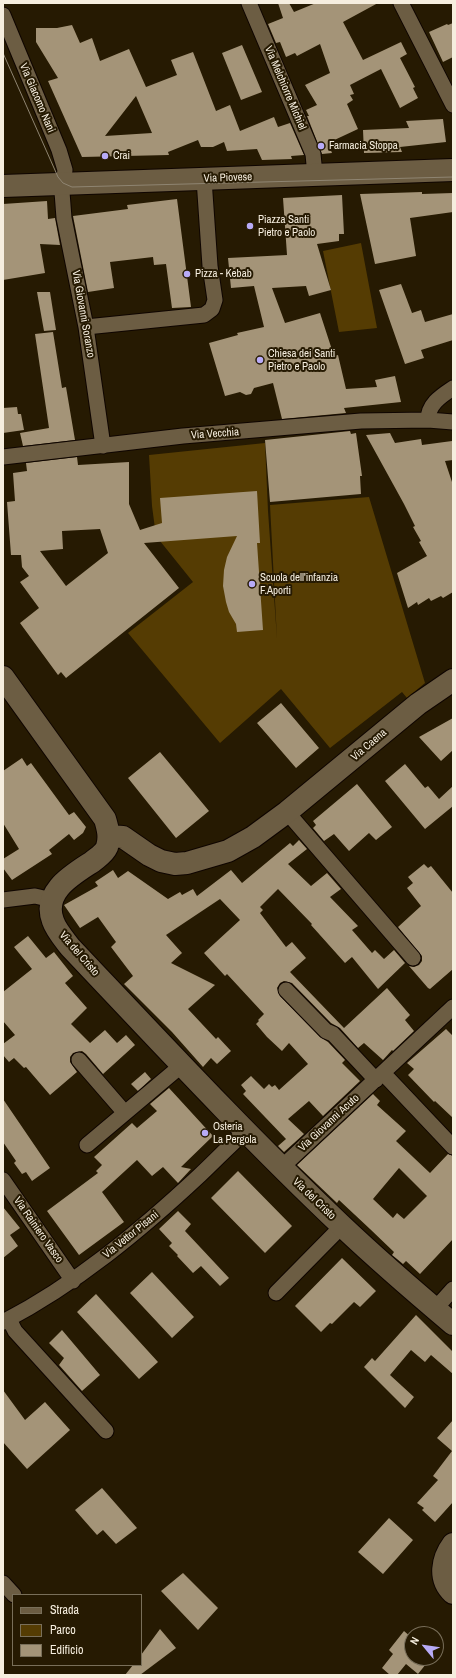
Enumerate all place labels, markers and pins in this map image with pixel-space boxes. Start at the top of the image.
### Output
place label: Farmacia Stoppa [329,139,398,153]
marker: Farmacia Stoppa [316,141,326,151]
place label: Crai [113,149,130,163]
marker: Crai [100,151,110,161]
place label: Piazza Santi Pietro e Paolo [258,213,315,239]
marker: Piazza Santi Pietro e Paolo [245,221,255,231]
place label: Pizza - Kebab [195,267,252,281]
marker: Pizza - Kebab [182,269,192,279]
place label: Chiesa dei Santi Pietro e Paolo [268,347,335,373]
marker: Chiesa dei Santi Pietro e Paolo [255,355,265,365]
place label: Scuola dell'infanzia F.Aporti [260,571,338,597]
marker: Scuola dell'infanzia F.Aporti [247,579,257,589]
place label: Osteria La Pergola [213,1120,257,1146]
marker: Osteria La Pergola [200,1128,210,1138]

